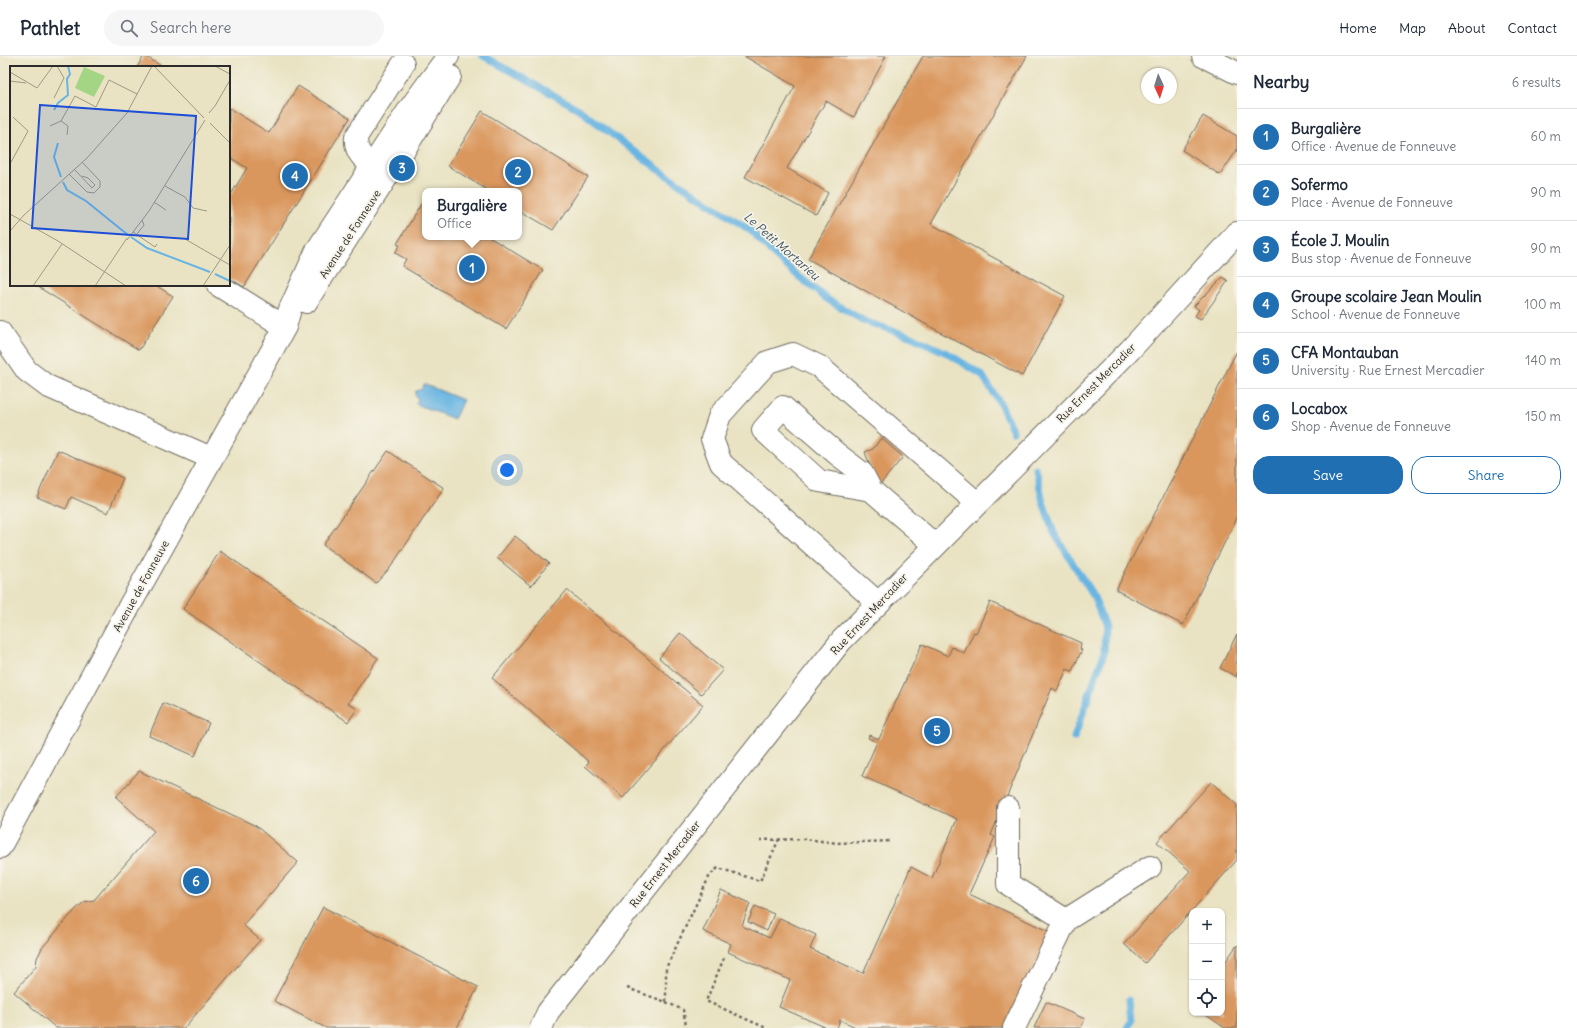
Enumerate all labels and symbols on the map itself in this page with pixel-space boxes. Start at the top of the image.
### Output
inset map [10,66,230,286]
north arrow [1141,68,1177,104]
pin: 3 [389,153,415,183]
pin: 2 [505,157,531,187]
pin: 4 [282,161,308,191]
street label: Avenue de Fonneuve [316,187,384,281]
water label: Le Petit Mortarieu [741,209,824,284]
pin: 1 [459,253,485,283]
street label: Rue Ernest Mercadier [1053,340,1139,426]
your location [497,460,517,480]
street label: Avenue de Fonneuve [110,538,172,634]
street label: Rue Ernest Mercadier [828,570,911,658]
pin: 5 [924,716,950,746]
street label: Rue Ernest Mercadier [627,817,704,910]
pin: 6 [183,866,209,896]

